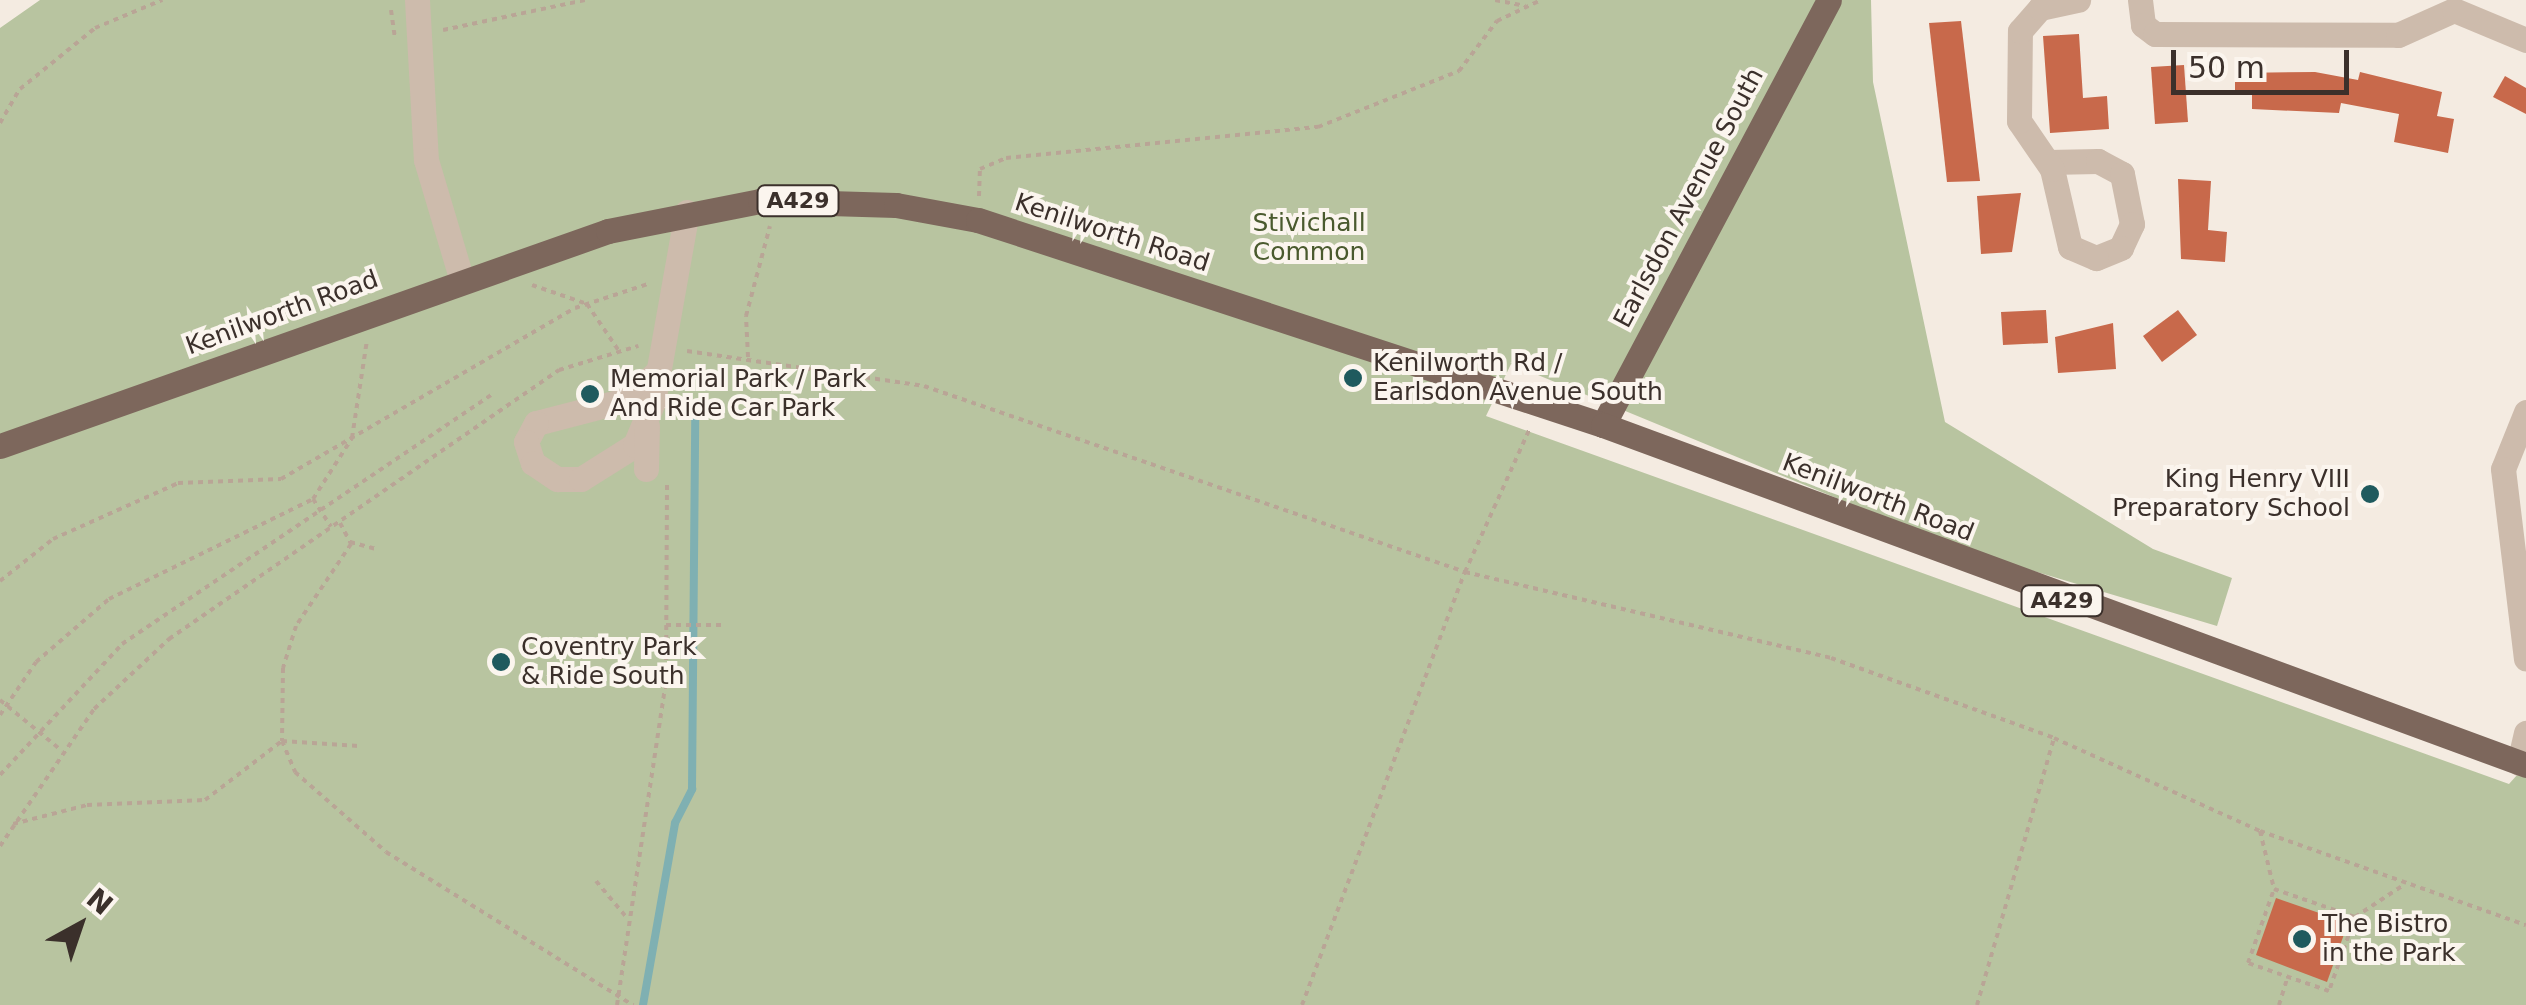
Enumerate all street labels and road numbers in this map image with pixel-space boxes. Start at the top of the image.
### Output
street label: Earlsdon Avenue South [1608,63,1770,333]
road number: A429 [756,184,840,218]
street label: Kenilworth Road [1011,187,1213,279]
street label: Kenilworth Road [182,264,382,362]
street label: Kenilworth Road [1778,448,1978,548]
road number: A429 [2020,584,2104,618]

